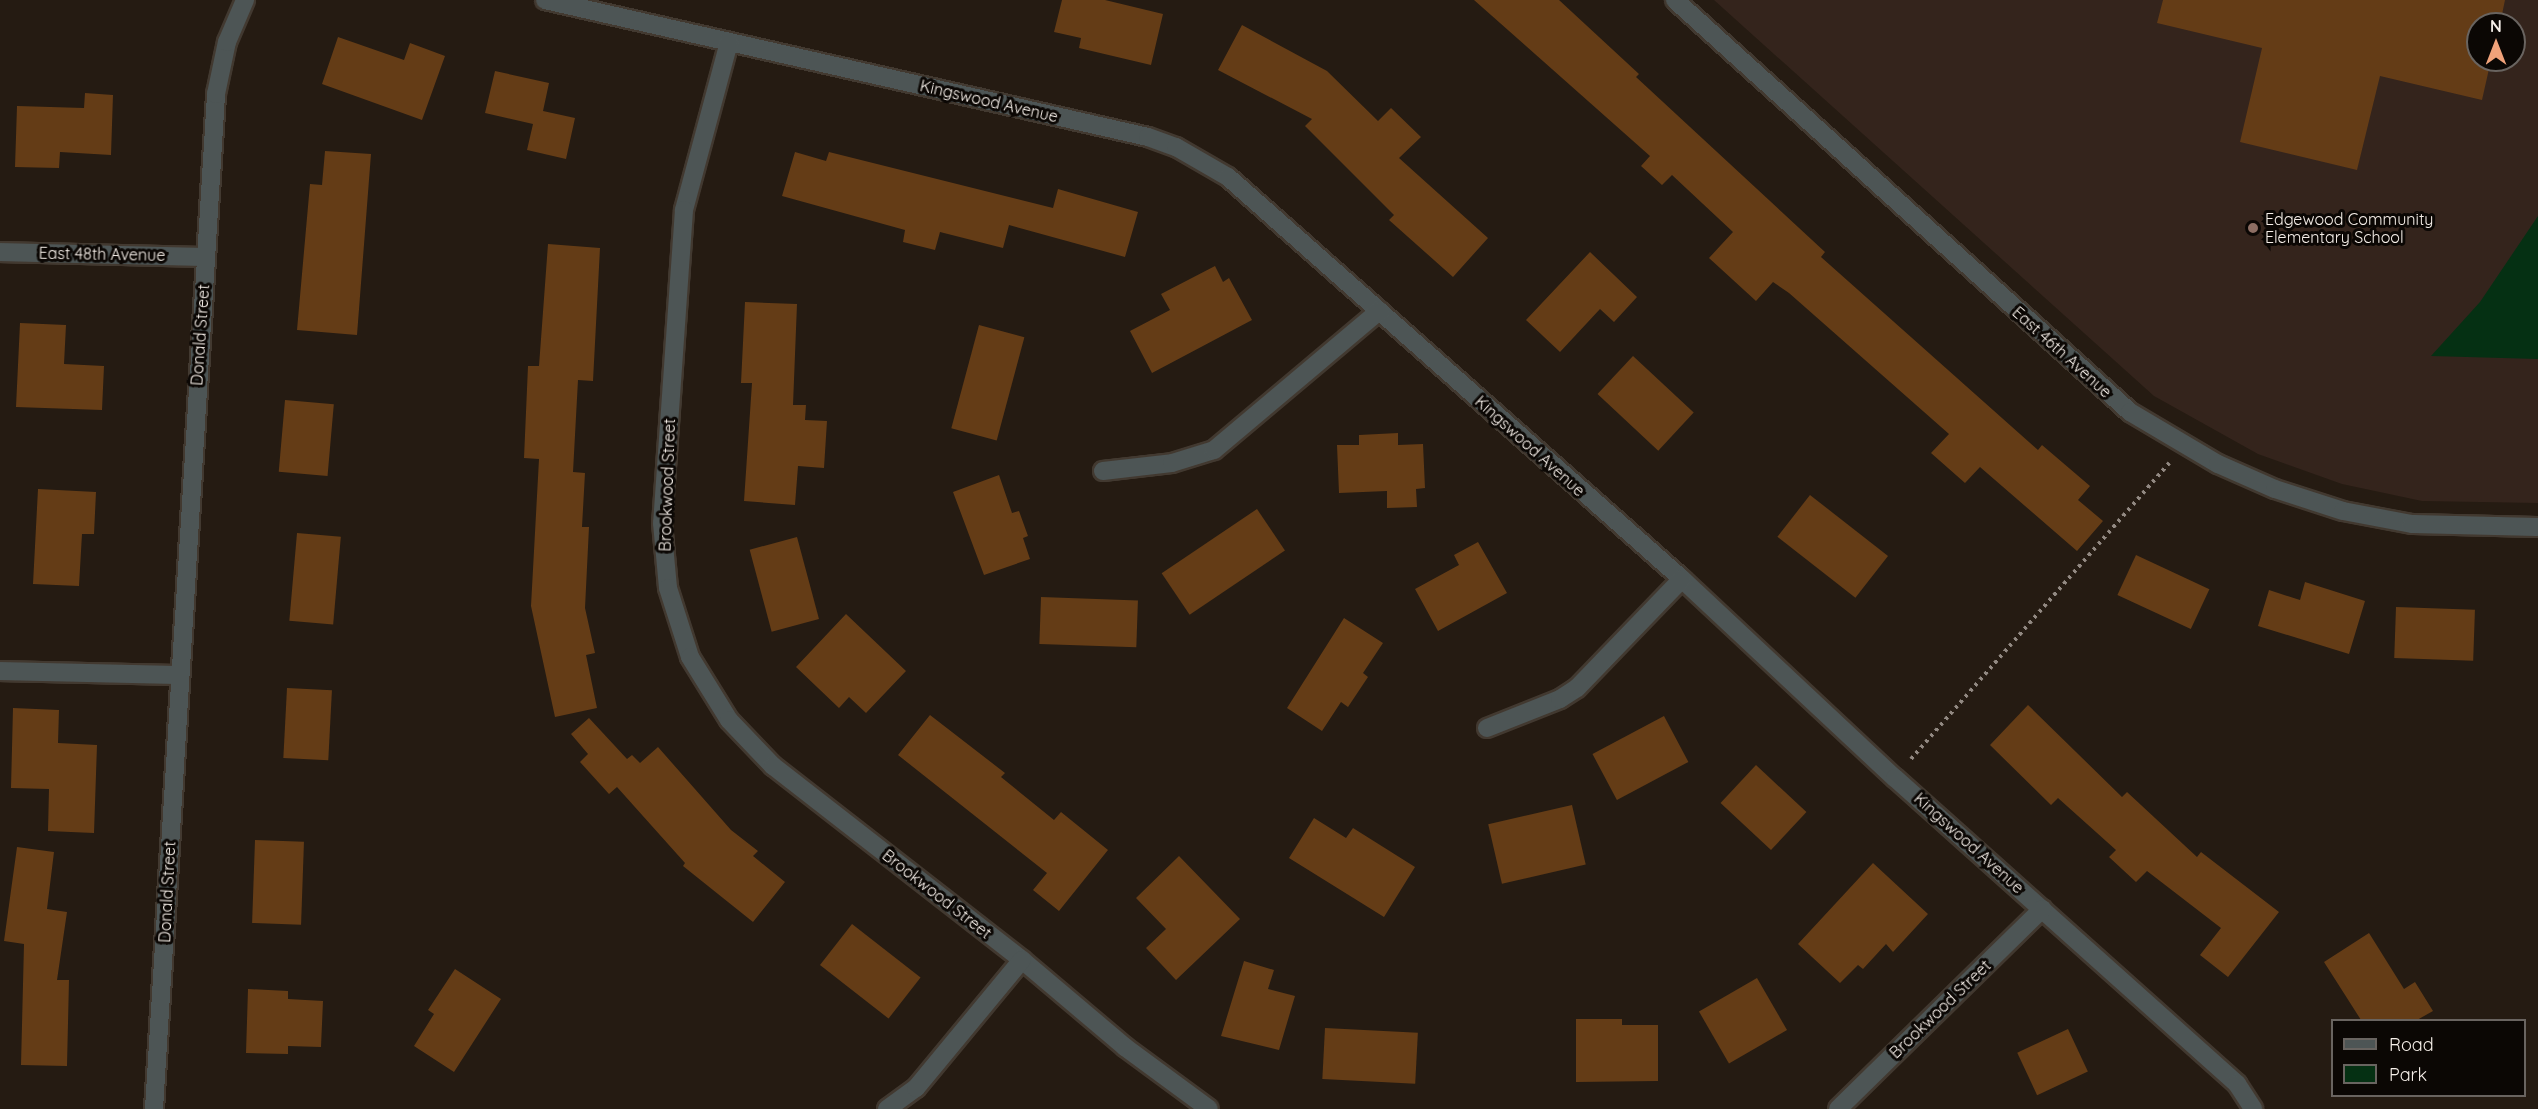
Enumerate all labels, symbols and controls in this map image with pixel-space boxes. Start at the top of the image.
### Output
north arrow [2466,12,2526,72]
text: N [2490,16,2502,36]
street label: Kingswood Avenue [918,76,1060,126]
place label: Edgewood Community Elementary School [2265,209,2433,247]
marker: Edgewood Community Elementary School [2246,221,2260,235]
street label: East 48th Avenue [38,243,166,265]
street label: Donald Street [187,284,213,386]
street label: East 46th Avenue [2008,302,2116,402]
street label: Kingswood Avenue [1471,392,1589,500]
street label: Brookwood Street [655,418,679,552]
street label: Kingswood Avenue [1910,789,2028,897]
street label: Donald Street [155,841,179,943]
street label: Brookwood Street [879,845,995,943]
street label: Brookwood Street [1885,956,1995,1062]
legend [2331,1019,2526,1097]
text: Road [2389,1033,2434,1056]
text: Park [2389,1063,2427,1086]

